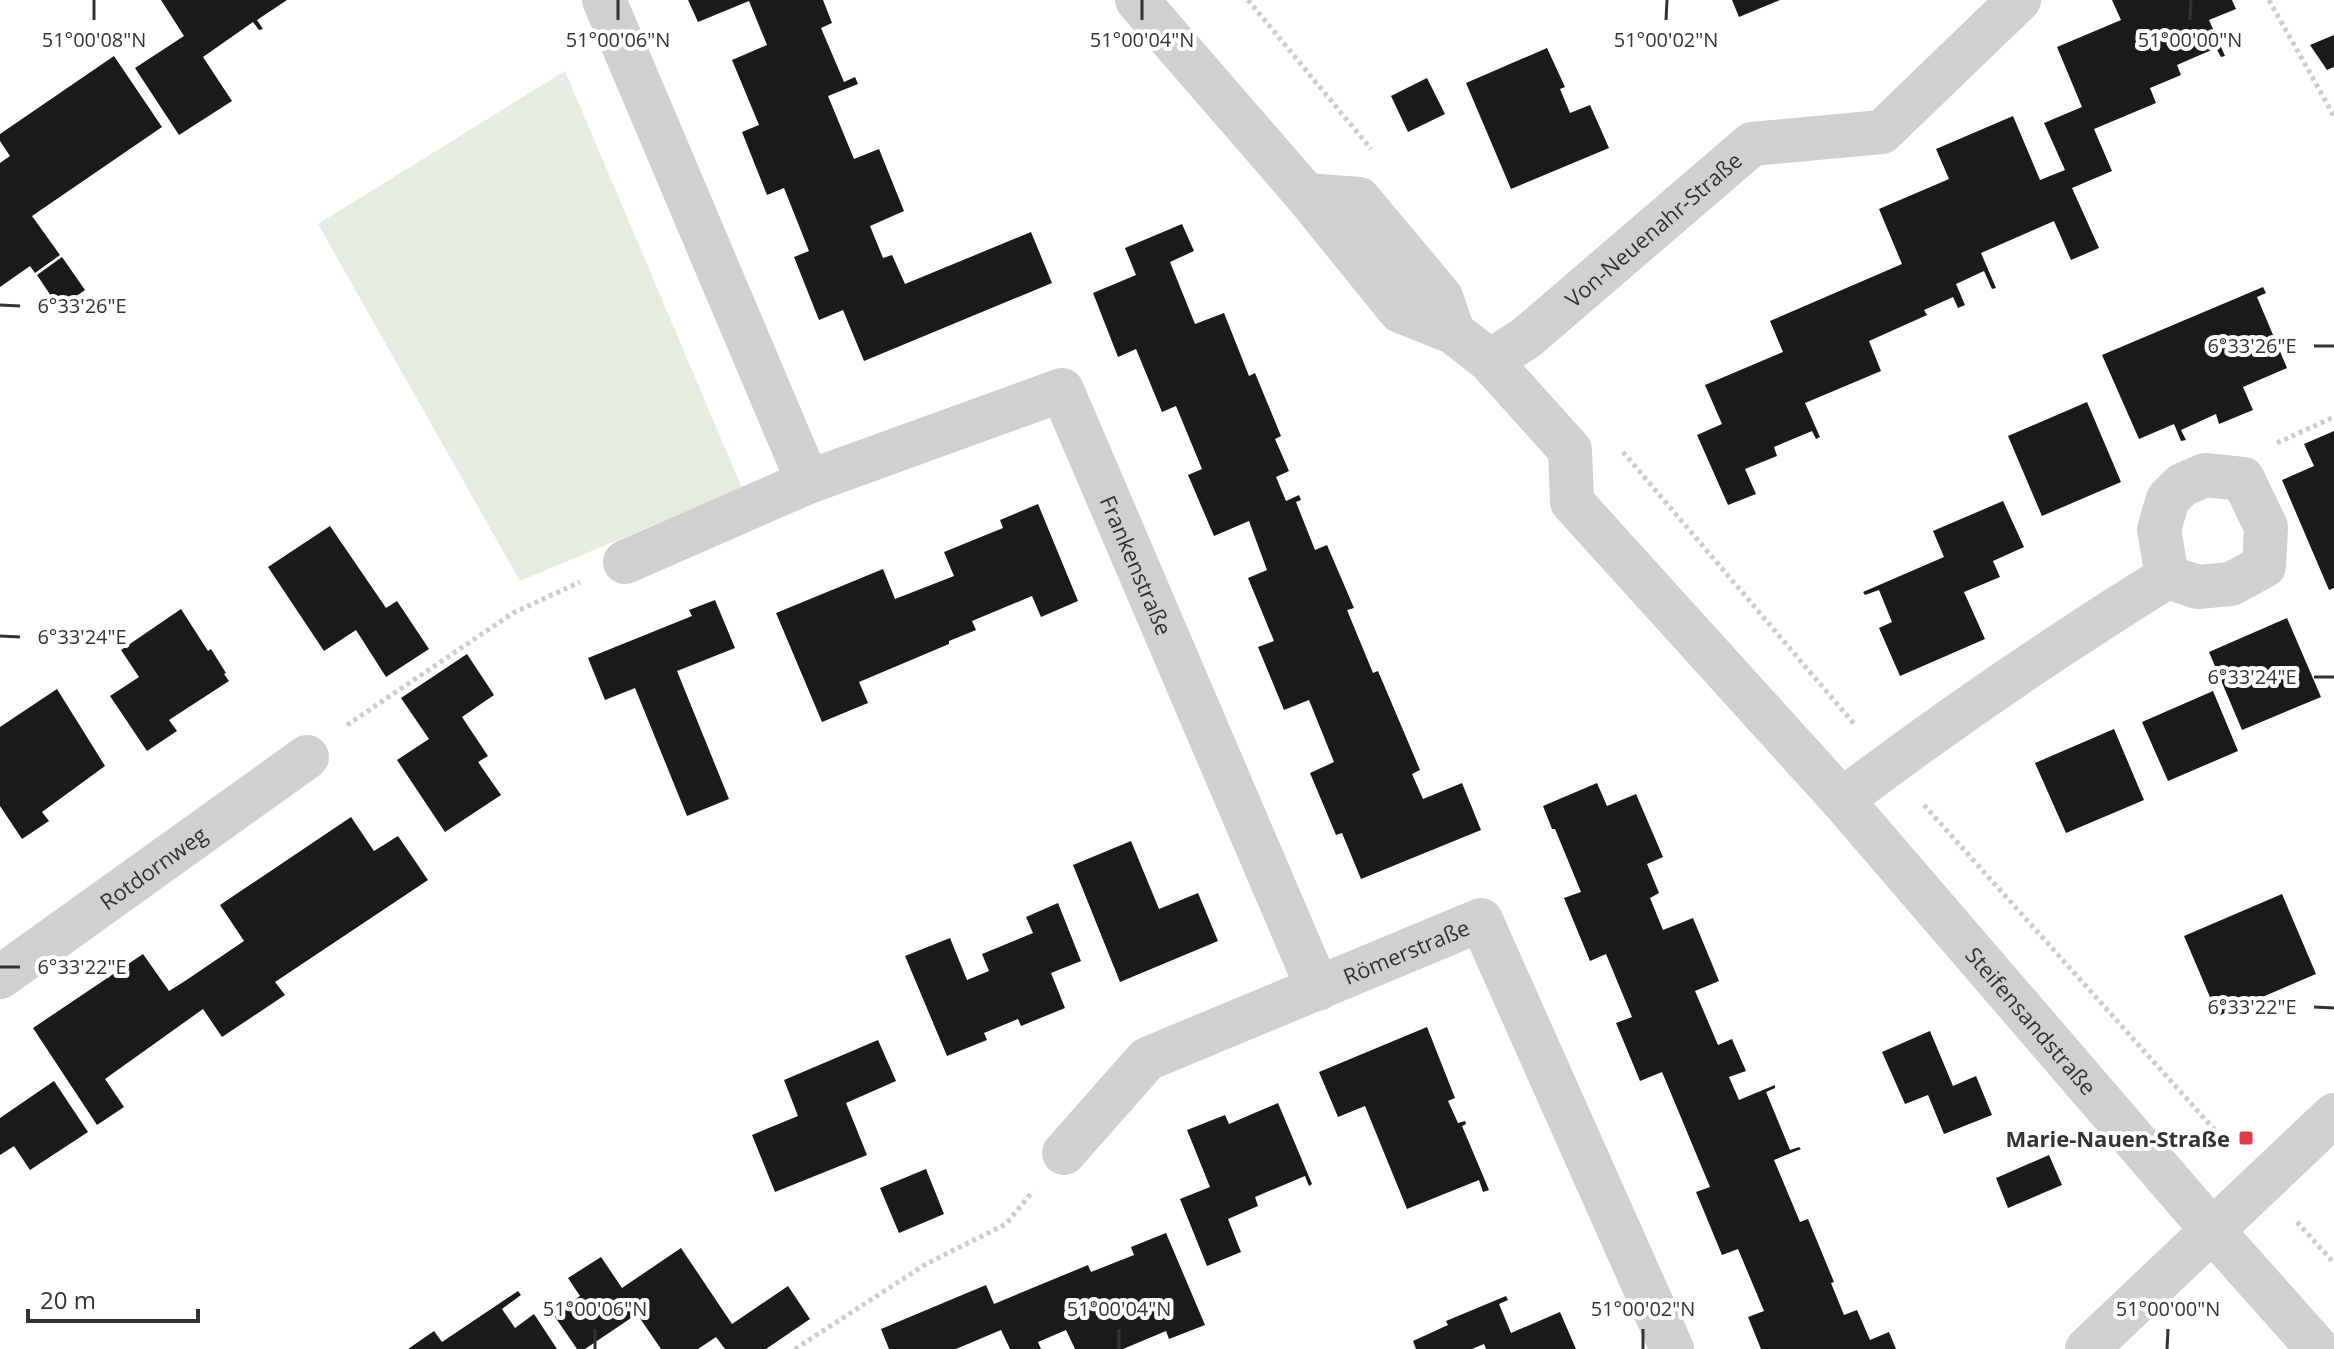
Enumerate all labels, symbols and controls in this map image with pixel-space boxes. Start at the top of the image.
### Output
text: 51°00'08"N [42,26,146,53]
text: 51°00'06"N [566,26,670,53]
text: 51°00'04"N [1090,26,1194,53]
text: 51°00'02"N [1614,26,1718,53]
text: 51°00'00"N [2138,26,2242,53]
street label: Von-Neuenahr-Straße [1558,145,1748,313]
text: 6°33'26"E [37,292,127,319]
text: 6°33'26"E [2207,332,2297,359]
street label: Frankenstraße [1094,491,1180,640]
text: 6°33'24"E [37,623,127,650]
text: 6°33'24"E [2207,663,2297,690]
street label: Rotdornweg [93,819,212,916]
street label: Römerstraße [1338,912,1474,991]
street label: Steifensandstraße [1960,940,2104,1101]
text: 6°33'22"E [37,953,127,980]
text: 6°33'22"E [2207,993,2297,1020]
place label: Marie-Nauen-Straße [2005,1123,2230,1153]
marker: Marie-Nauen-Straße [2237,1129,2255,1147]
scale bar [28,1273,198,1323]
text: 20 m [40,1283,96,1316]
text: 51°00'06"N [543,1295,647,1322]
text: 51°00'04"N [1067,1295,1171,1322]
text: 51°00'02"N [1591,1295,1695,1322]
text: 51°00'00"N [2116,1295,2220,1322]

